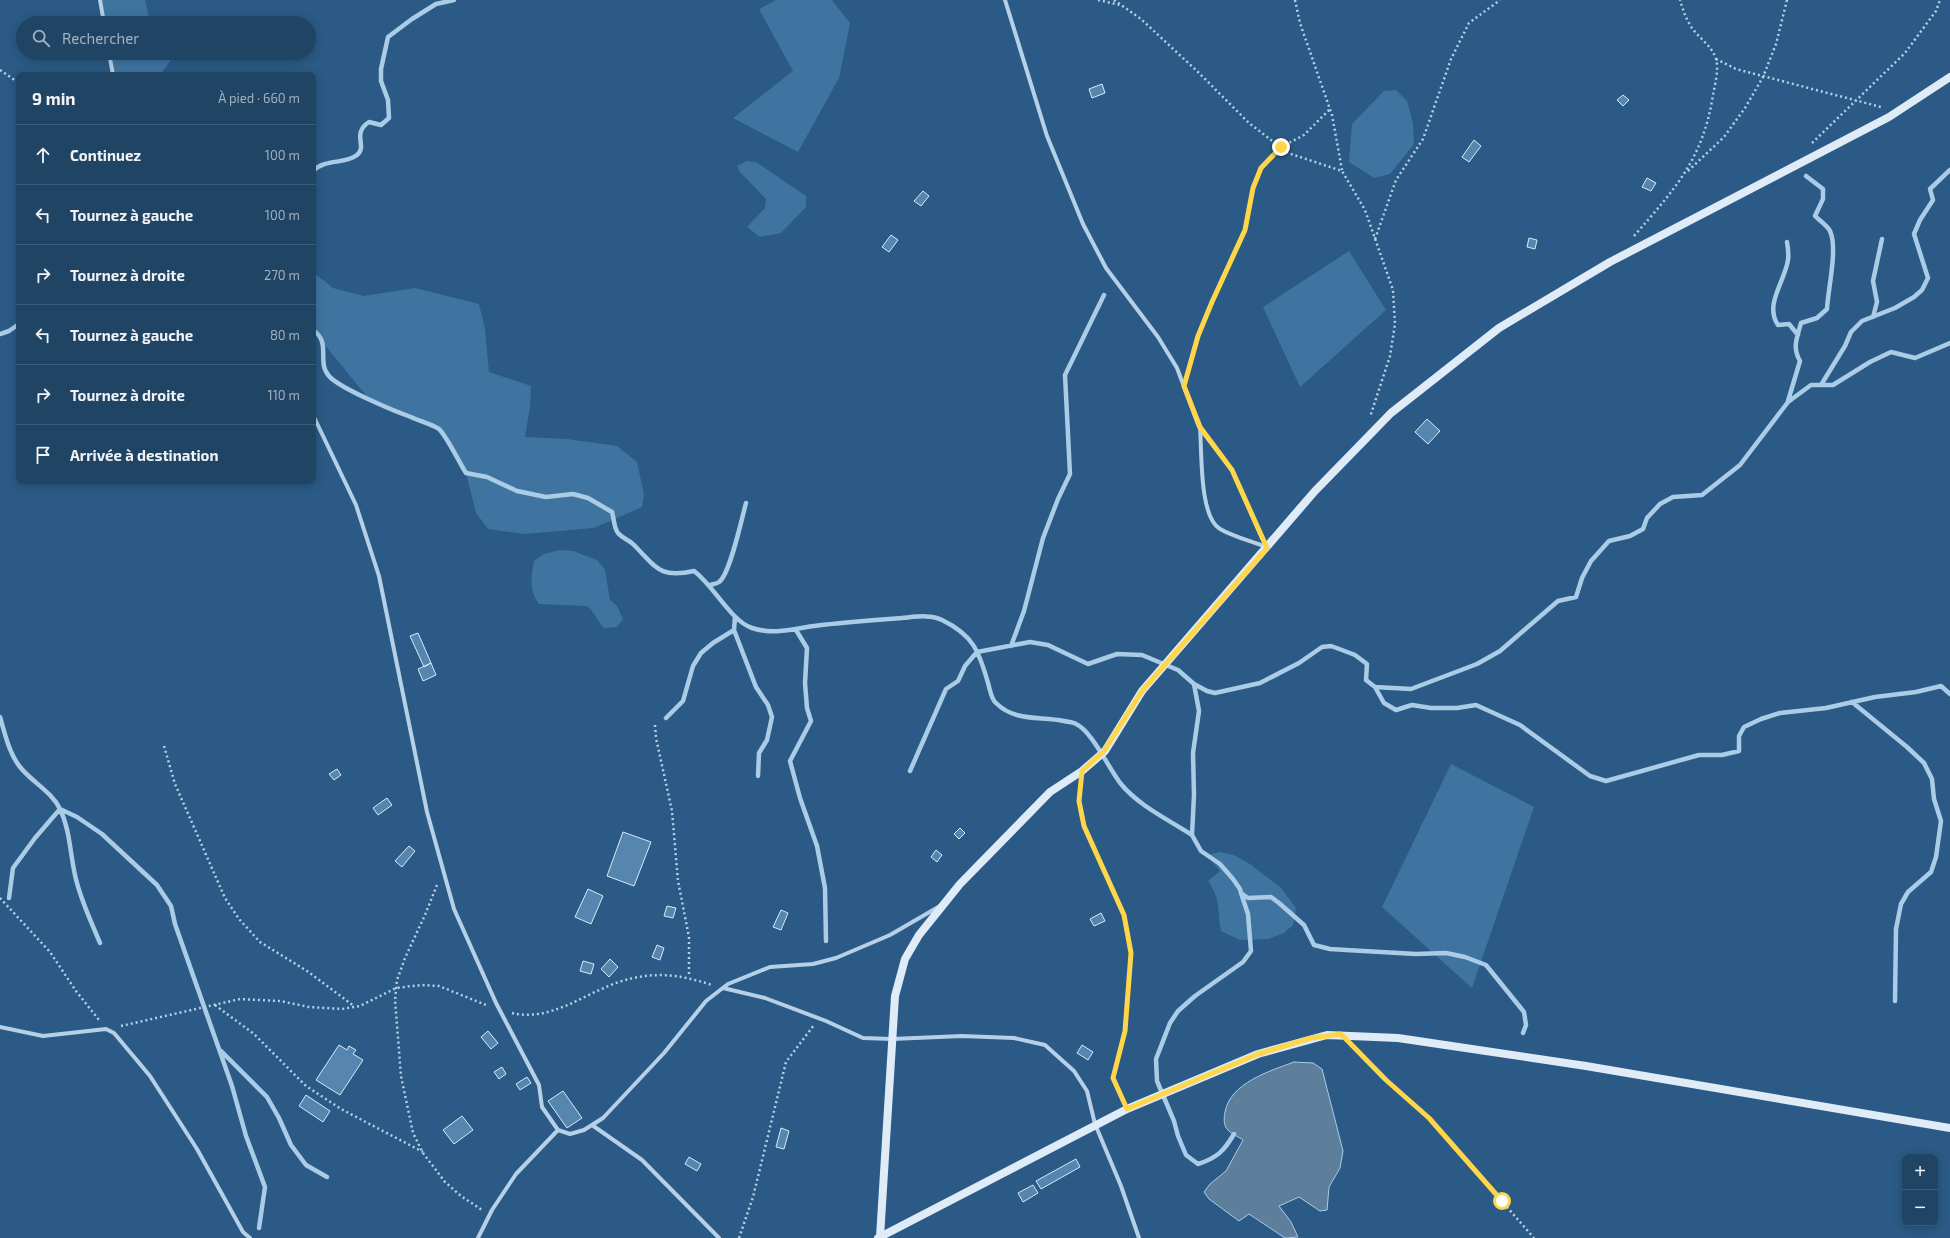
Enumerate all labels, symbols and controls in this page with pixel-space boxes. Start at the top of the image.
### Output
search box [16,16,316,60]
icon: search [30,27,52,49]
text: Rechercher [62,29,139,47]
text: 9 min [32,88,76,108]
text: À pied · 660 m [218,90,300,106]
route end [1272,138,1290,156]
icon: ahead [32,144,54,166]
text: Continuez [70,146,141,164]
text: 100 m [265,147,300,163]
icon: left [32,204,54,226]
text: Tournez à gauche [70,206,193,224]
text: 100 m [265,207,300,223]
icon: right [32,264,54,286]
text: Tournez à droite [70,266,185,284]
text: 270 m [264,267,300,283]
icon: left [32,324,54,346]
text: Tournez à gauche [70,326,193,344]
text: 80 m [270,327,300,343]
icon: right [32,384,54,406]
text: Tournez à droite [70,386,185,404]
text: 110 m [268,387,300,403]
icon: arrive [32,444,54,466]
text: Arrivée à destination [70,446,218,464]
map controls [1902,1154,1938,1226]
button: + [1902,1154,1938,1190]
button: − [1902,1190,1938,1226]
route start [1493,1192,1511,1210]

